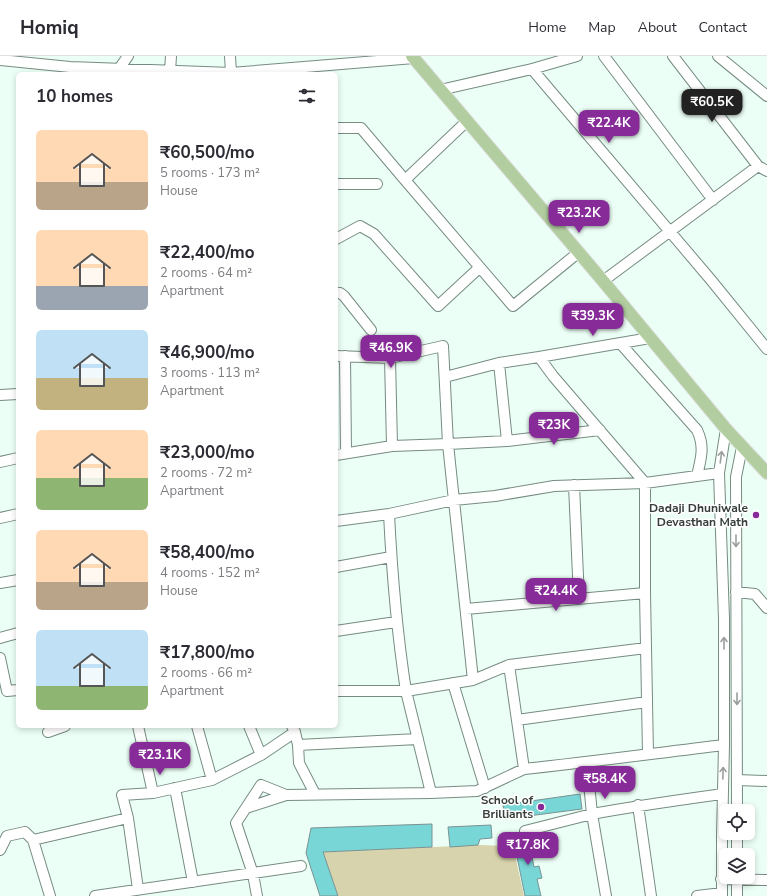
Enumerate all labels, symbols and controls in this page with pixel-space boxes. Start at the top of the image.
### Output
text: Homiq [20,15,79,41]
text: Home [528,18,566,37]
text: Map [588,18,616,37]
text: About [638,18,677,37]
text: Contact [699,18,747,37]
text: 10 homes [36,85,113,108]
icon: filters [296,85,318,107]
pin: ₹60.5K [679,89,745,123]
text: ₹60.5K [690,93,734,111]
pin: ₹22.4K [576,110,642,144]
text: ₹22.4K [587,114,631,132]
text: ₹60,500/mo [160,141,254,164]
icon: home [68,146,116,194]
text: 5 rooms · 173 m² [160,164,260,182]
text: House [160,182,198,200]
pin: ₹23.2K [546,200,612,234]
text: ₹23.2K [557,204,601,222]
text: ₹22,400/mo [160,241,254,264]
icon: home [68,246,116,294]
text: 2 rooms · 64 m² [160,264,252,282]
text: Apartment [160,282,223,300]
pin: ₹39.3K [560,303,626,337]
text: ₹39.3K [571,307,615,325]
pin: ₹46.9K [358,335,424,369]
text: ₹46.9K [369,339,413,357]
text: ₹46,900/mo [160,341,254,364]
icon: home [68,346,116,394]
text: 3 rooms · 113 m² [160,364,260,382]
text: Apartment [160,382,223,400]
pin: ₹23K [530,412,578,446]
text: ₹23K [538,416,570,434]
text: ₹23,000/mo [160,441,254,464]
icon: home [68,446,116,494]
one-way arrow [717,451,725,464]
text: 2 rooms · 72 m² [160,464,252,482]
text: Apartment [160,482,223,500]
place label: Dadaji Dhuniwale Devasthan Math [649,500,748,530]
marker: Dadaji Dhuniwale Devasthan Math [751,510,761,520]
one-way arrow [732,534,740,547]
text: ₹58,400/mo [160,541,254,564]
icon: home [68,546,116,594]
text: 4 rooms · 152 m² [160,564,260,582]
pin: ₹24.4K [523,578,589,612]
text: House [160,582,198,600]
text: ₹24.4K [534,582,578,600]
one-way arrow [720,637,728,650]
text: ₹17,800/mo [160,641,254,664]
icon: home [68,646,116,694]
text: 2 rooms · 66 m² [160,664,252,682]
text: Apartment [160,682,223,700]
one-way arrow [733,692,741,705]
pin: ₹23.1K [127,742,193,776]
text: ₹23.1K [138,746,182,764]
pin: ₹58.4K [572,766,638,800]
one-way arrow [719,767,727,780]
text: ₹58.4K [583,770,627,788]
place label: School of Brilliants [481,792,534,822]
marker: School of Brilliants [536,802,546,812]
map controls [719,804,755,884]
button: locate [719,804,755,840]
pin: ₹17.8K [495,832,561,866]
text: ₹17.8K [506,836,550,854]
button: layers [719,848,755,884]

